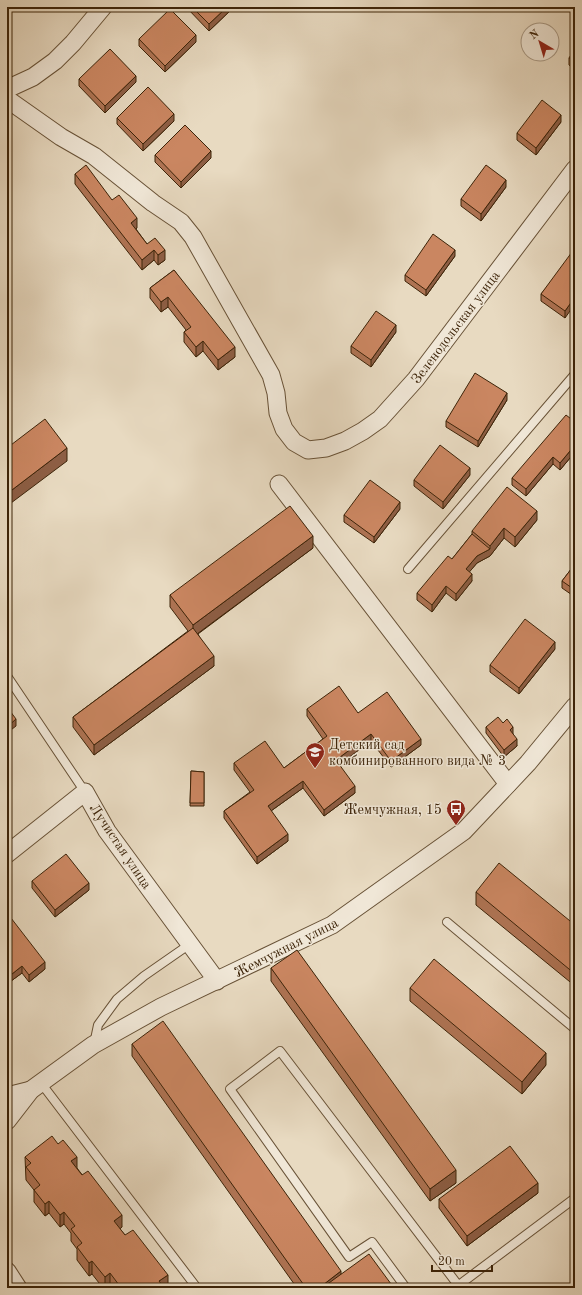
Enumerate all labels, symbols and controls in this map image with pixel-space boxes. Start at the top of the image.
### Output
north arrow [520,22,560,62]
text: N [528,28,542,42]
street label: Зеленодольская улица [409,268,503,387]
place label: Детский сад комбинированного вида № 3 [329,738,506,768]
school or university icon: Детский сад комбинированного вида № 3 [304,741,326,769]
bus stop icon: Жемчужная, 15 [445,798,467,826]
street label: Лучистая улица [87,801,154,892]
place label: Жемчужная, 15 [343,803,442,817]
street label: Жемчужная улица [232,916,341,980]
scale bar [432,1247,492,1273]
text: 20 m [438,1256,465,1268]

